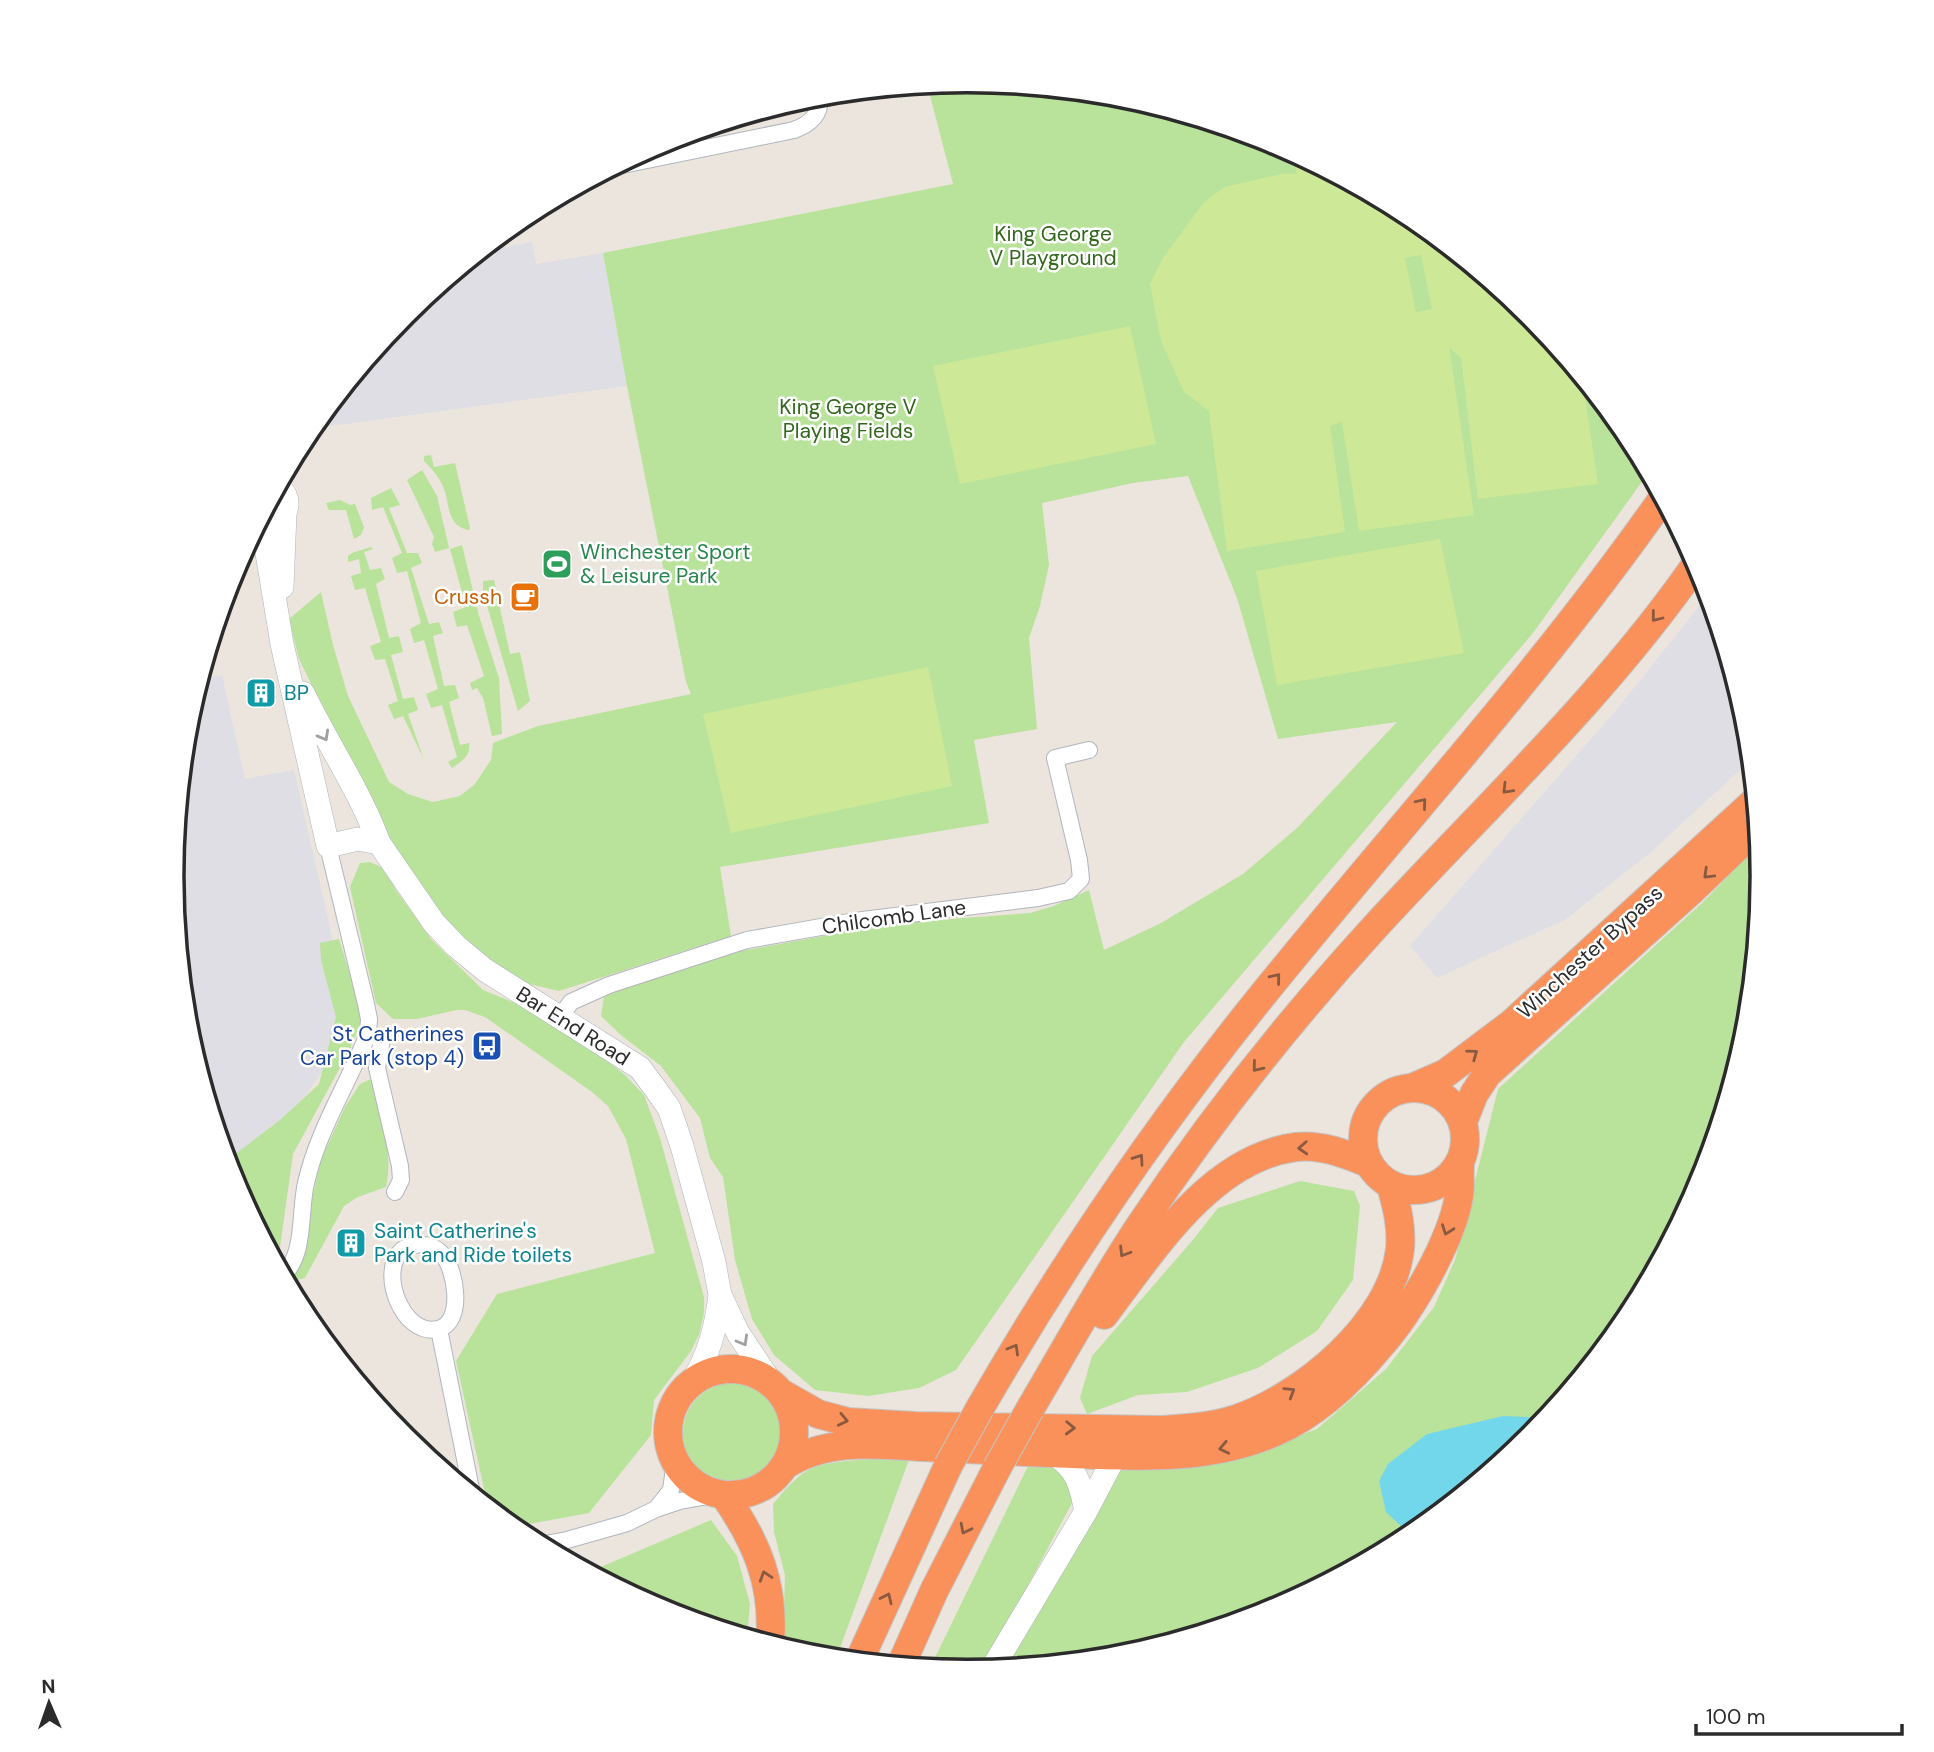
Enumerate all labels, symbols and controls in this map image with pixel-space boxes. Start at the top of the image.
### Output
park label: King George V Playground [989,220,1117,272]
park label: King George V Playing Fields [779,393,917,445]
place label: Winchester Sport & Leisure Park [580,538,751,590]
sports icon: Winchester Sport & Leisure Park [540,547,574,581]
cafe icon: Crussh [508,580,542,614]
place label: Crussh [434,583,502,611]
one-way arrow [1651,609,1664,621]
building icon: BP [244,676,278,710]
place label: BP [284,679,309,707]
one-way arrow [316,729,329,741]
one-way arrow [1503,781,1516,794]
one-way arrow [1414,798,1426,811]
one-way arrow [1704,866,1717,879]
street label: Winchester Bypass [1511,879,1669,1025]
street label: Chilcomb Lane [820,893,968,941]
one-way arrow [1268,974,1281,986]
street label: Bar End Road [511,980,635,1072]
place label: St Catherines Car Park (stop 4) [300,1020,464,1072]
bus stop icon: St Catherines Car Park (stop 4) [470,1029,504,1063]
one-way arrow [1465,1050,1478,1062]
one-way arrow [1252,1060,1265,1072]
one-way arrow [1297,1140,1308,1155]
one-way arrow [1131,1154,1143,1167]
place label: Saint Catherine's Park and Ride toilets [374,1217,572,1269]
one-way arrow [1442,1224,1456,1236]
building icon: Saint Catherine's Park and Ride toilets [334,1226,368,1260]
one-way arrow [1119,1244,1132,1257]
one-way arrow [735,1334,748,1347]
one-way arrow [1006,1344,1019,1357]
one-way arrow [1283,1388,1296,1401]
one-way arrow [837,1411,849,1426]
one-way arrow [1065,1420,1076,1436]
one-way arrow [1218,1440,1230,1455]
one-way arrow [960,1522,974,1534]
one-way arrow [759,1571,773,1583]
one-way arrow [878,1593,892,1606]
north arrow [14,1668,84,1738]
text: N [41,1674,56,1699]
scale bar [1696,1692,1902,1736]
text: 100 m [1706,1703,1766,1731]

